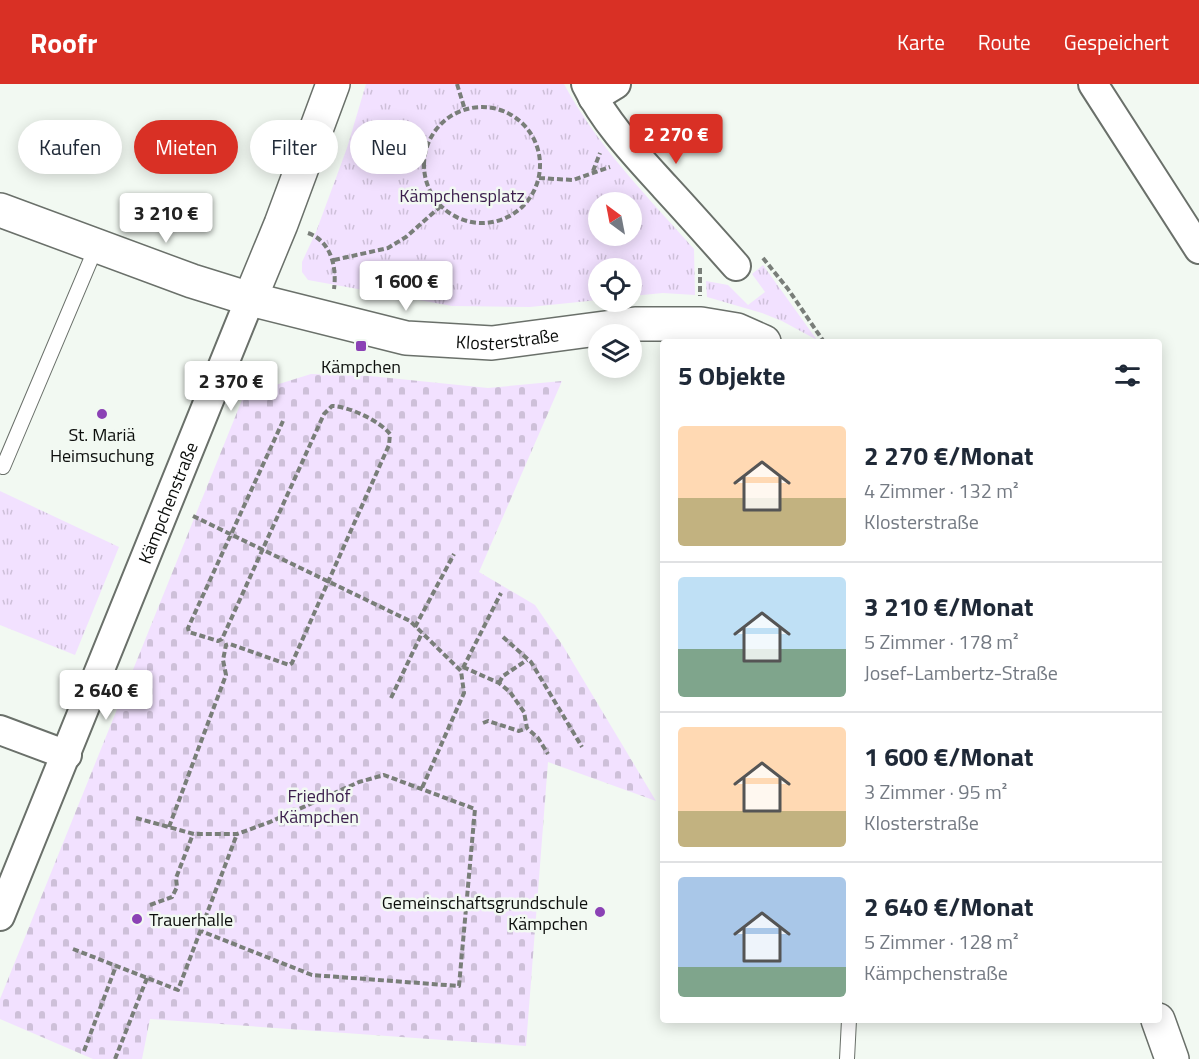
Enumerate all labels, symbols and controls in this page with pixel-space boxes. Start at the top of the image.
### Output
text: Roofr [30,21,97,64]
text: Karte [897,26,945,58]
text: Route [978,26,1031,58]
text: Gespeichert [1064,26,1169,58]
pin: 2 270 € [621,114,731,165]
text: 2 270 € [644,118,708,149]
chip: Kaufen [18,120,122,174]
chip: Mieten [134,120,238,174]
chip: Filter [250,120,338,174]
chip: Neu [350,120,428,174]
park label: Kämpchensplatz [399,182,525,209]
north arrow [588,192,642,246]
map controls [588,192,642,378]
pin: 3 210 € [111,193,221,244]
text: 3 210 € [134,197,198,228]
button: locate [588,258,642,312]
pin: 1 600 € [351,261,461,312]
text: 1 600 € [374,265,438,296]
street label: Klosterstraße [455,321,560,357]
button: layers [588,324,642,378]
marker: Kämpchen [354,339,368,353]
place label: Kämpchen [321,353,401,380]
text: 5 Objekte [678,356,785,395]
icon: filters [1111,359,1144,392]
pin: 2 370 € [176,361,286,412]
text: 2 370 € [199,365,263,396]
marker: St. Mariä Heimsuchung [95,407,109,421]
place label: St. Mariä Heimsuchung [50,421,154,469]
text: 2 270 €/Monat [864,436,1033,475]
street label: Kämpchenstraße [131,438,204,568]
icon: home [726,450,798,522]
text: 4 Zimmer · 132 m² [864,475,1019,506]
text: Klosterstraße [864,506,979,537]
text: 3 210 €/Monat [864,587,1033,626]
icon: home [726,601,798,673]
text: 5 Zimmer · 178 m² [864,626,1019,657]
text: Josef-Lambertz-Straße [864,657,1058,688]
pin: 2 640 € [51,670,161,721]
text: 2 640 € [74,674,138,705]
text: 1 600 €/Monat [864,737,1033,776]
icon: home [726,751,798,823]
text: 3 Zimmer · 95 m² [864,776,1007,807]
park label: Friedhof Kämpchen [279,782,359,830]
text: Klosterstraße [864,807,979,838]
text: 2 640 €/Monat [864,887,1033,926]
place label: Gemeinschaftsgrundschule Kämpchen [382,889,588,937]
icon: home [726,901,798,973]
marker: Gemeinschaftsgrundschule Kämpchen [593,905,607,919]
place label: Trauerhalle [149,906,233,933]
marker: Trauerhalle [130,912,144,926]
text: 5 Zimmer · 128 m² [864,926,1019,957]
text: Kämpchenstraße [864,957,1008,988]

